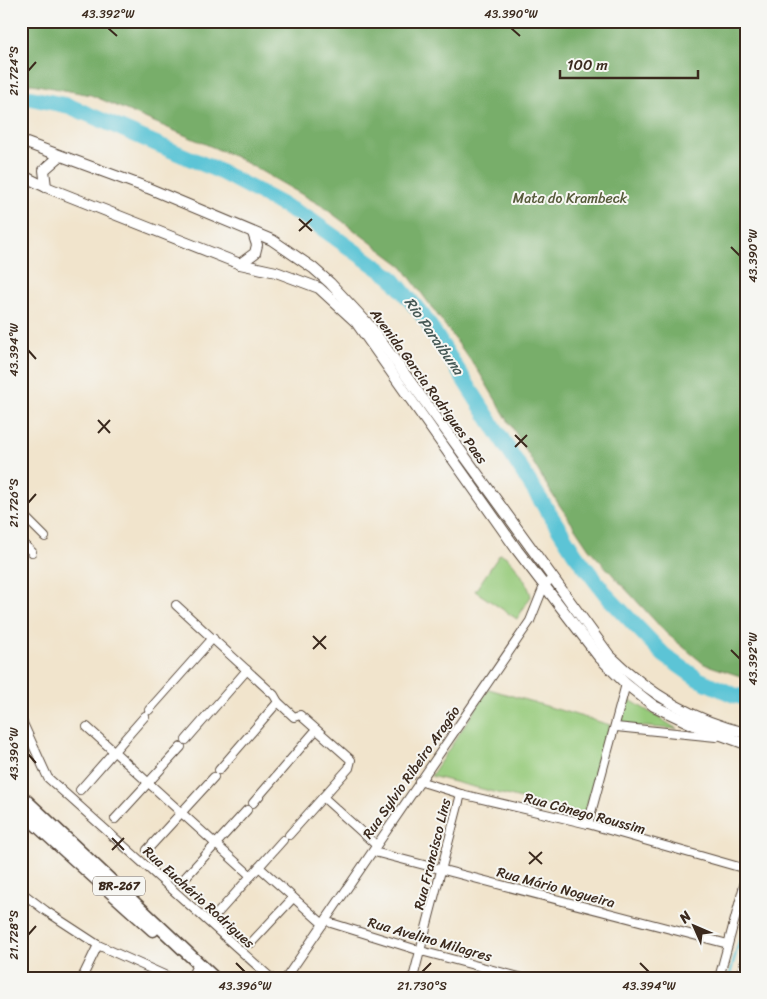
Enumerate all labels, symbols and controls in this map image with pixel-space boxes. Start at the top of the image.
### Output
text: 43.392°W [82,3,135,25]
text: 43.390°W [484,3,539,25]
text: 21.724°S [3,46,25,96]
scale bar [560,48,697,80]
text: 100 m [567,52,608,78]
park label: Mata do Krambeck [513,186,628,211]
text: 43.390°W [742,228,764,283]
water label: Rio Paraibuna [397,291,471,382]
street label: Avenida Garcia Rodrigues Paes [363,302,494,470]
text: 43.394°W [3,322,25,377]
text: 21.726°S [3,478,25,527]
text: 43.392°W [742,632,764,685]
street label: Rua Sylvio Ribeiro Aragão [356,700,467,844]
text: 43.396°W [3,727,25,780]
street label: Rua Cônego Roussim [521,785,648,842]
street label: Rua Francisco Lins [407,795,459,912]
street label: Rua Euchério Rodrigues [137,840,261,955]
street label: Rua Mário Nogueira [494,860,618,915]
road number: BR-267 [93,876,145,896]
north arrow [670,902,720,952]
text: N [672,905,698,930]
text: 21.728°S [3,910,25,960]
street label: Rua Avelino Milagres [365,910,495,969]
text: 43.396°W [219,975,272,997]
text: 21.730°S [397,975,447,997]
text: 43.394°W [622,975,677,997]

